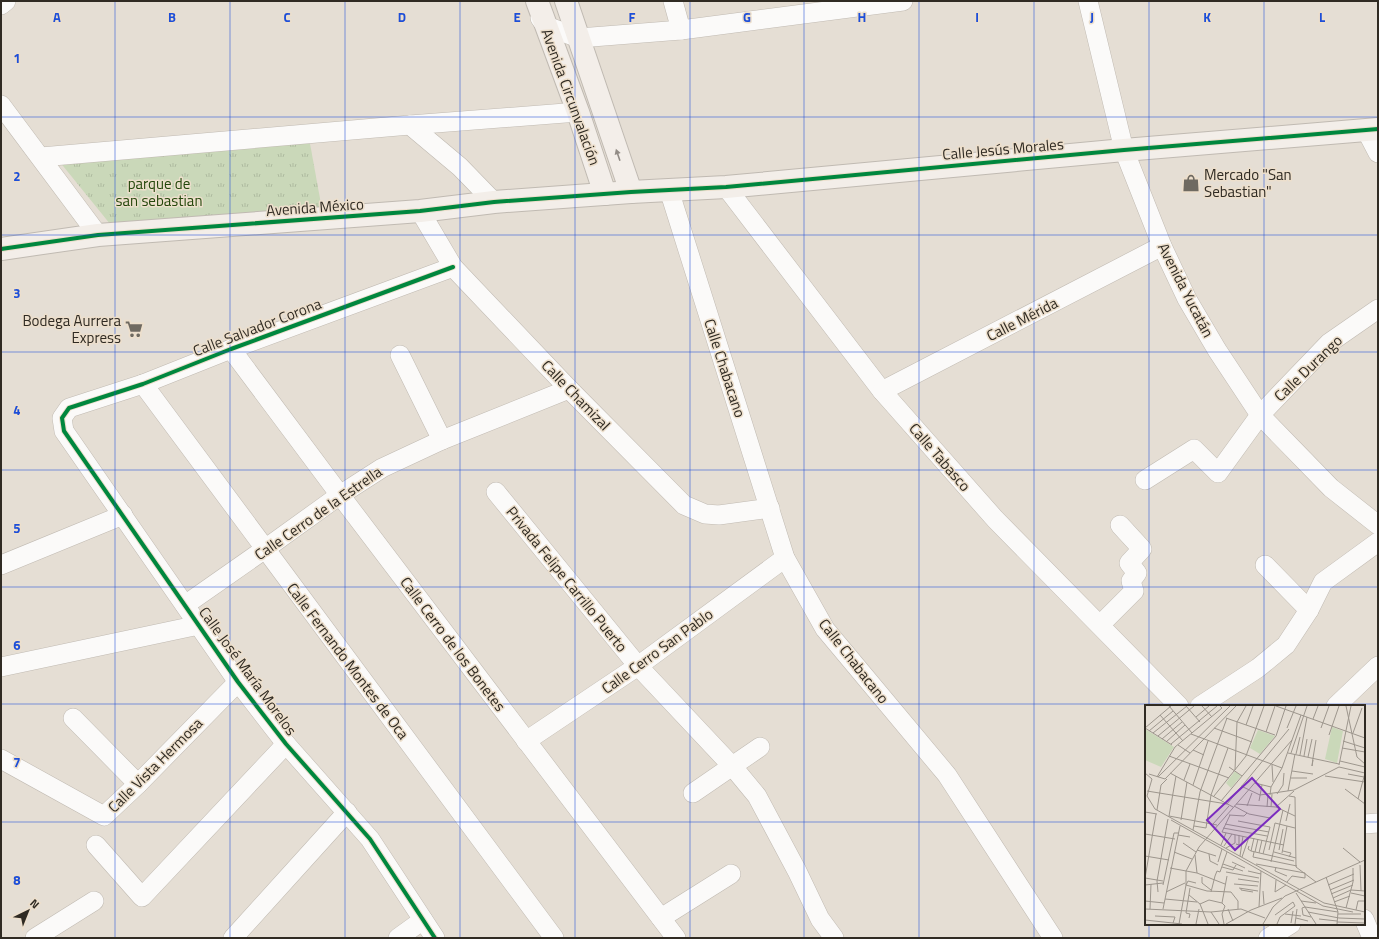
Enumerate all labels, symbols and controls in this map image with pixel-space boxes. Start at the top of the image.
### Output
text: A [53,7,61,27]
text: B [168,7,176,27]
text: C [283,7,291,27]
text: D [398,7,406,27]
text: E [513,7,521,27]
text: F [629,7,636,27]
text: G [743,7,751,27]
text: H [858,7,866,27]
text: I [975,7,979,27]
text: J [1090,7,1094,27]
text: K [1203,7,1211,27]
text: L [1319,7,1325,27]
street label: Avenida Circunvalación [536,26,606,168]
text: 1 [13,48,21,68]
street label: Calle Jesús Morales [941,132,1065,166]
one-way arrow [615,149,621,161]
place label: Mercado "San Sebastian" [1204,163,1292,203]
text: 2 [13,166,21,186]
park label: parque de san sebastian [116,172,202,212]
shop icon: Mercado "San Sebastian" [1181,173,1201,193]
street label: Avenida México [265,192,365,222]
street label: Avenida Yucatán [1152,239,1220,341]
text: 3 [13,283,21,303]
street label: Calle Mérida [982,291,1062,347]
street label: Calle Salvador Corona [189,292,325,362]
place label: Bodega Aurrera Express [22,309,121,349]
street label: Calle Chabacano [698,316,752,420]
supermarket icon: Bodega Aurrera Express [124,319,144,339]
street label: Calle Durango [1269,329,1348,407]
street label: Calle Chamizal [536,354,616,436]
text: 4 [13,400,21,420]
street label: Calle Tabasco [904,418,976,496]
street label: Calle Cerro de la Estrella [249,460,387,566]
street label: Privada Felipe Carrillo Puerto [501,501,633,657]
text: 5 [13,518,21,538]
street label: Calle Cerro de los Bonetes [395,572,511,716]
street label: Calle Fernando Montes de Oca [281,578,415,745]
street label: Calle José María Morelos [193,602,303,740]
street label: Calle Cerro San Pablo [596,603,718,699]
street label: Calle Chabacano [813,613,895,709]
text: 6 [13,635,21,655]
inset map [1145,705,1365,925]
street label: Calle Vista Hermosa [102,712,208,818]
text: 7 [13,752,21,772]
text: 8 [13,870,21,890]
north arrow [8,891,48,931]
text: N [27,895,43,912]

